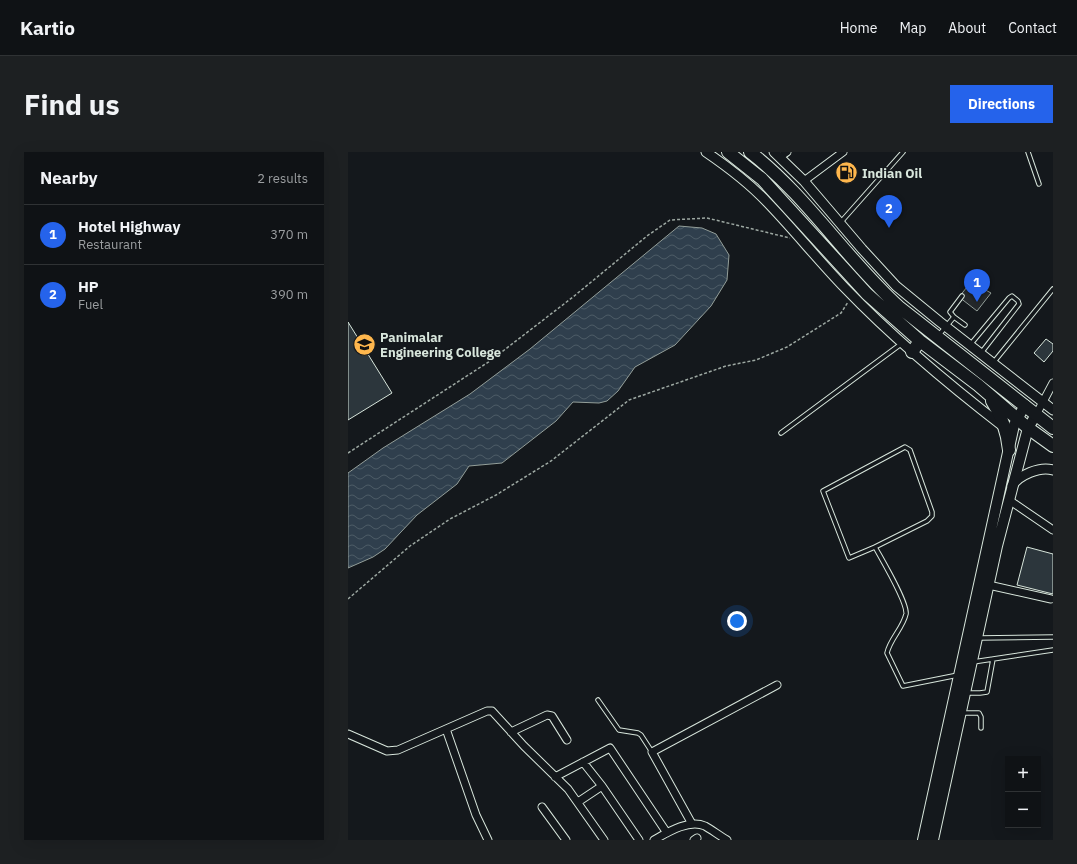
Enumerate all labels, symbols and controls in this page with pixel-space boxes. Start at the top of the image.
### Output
text: Kartio [20,16,75,40]
text: Home [840,19,877,37]
text: Map [899,19,926,37]
text: About [948,19,986,37]
text: Contact [1008,19,1057,37]
button: Directions [950,85,1053,123]
text: Find us [24,86,120,123]
fuel station icon: Indian Oil [834,160,860,186]
place label: Indian Oil [862,165,922,182]
text: Nearby [40,167,98,189]
text: 2 results [257,170,308,187]
pin: 2 [876,195,902,228]
text: Hotel Highway [78,217,181,236]
text: 1 [49,226,57,243]
text: 370 m [270,226,308,243]
text: Restaurant [78,236,142,253]
pin: 1 [964,269,990,302]
text: HP [78,277,99,296]
text: 2 [49,286,57,303]
text: 390 m [270,286,308,303]
text: Fuel [78,296,103,313]
place label: Panimalar Engineering College [380,329,501,361]
school or university icon: Panimalar Engineering College [351,331,377,357]
your location [727,611,747,631]
map controls [1005,756,1041,828]
button: + [1005,756,1041,792]
button: − [1005,792,1041,828]

